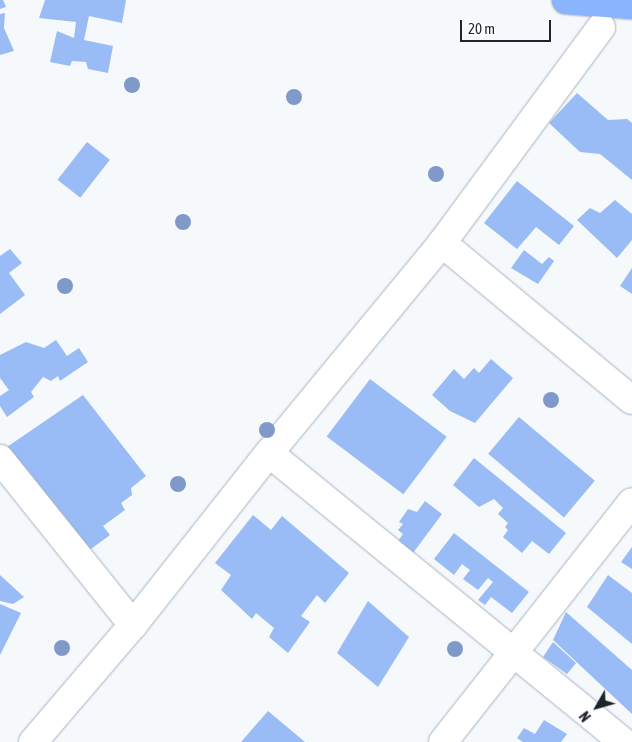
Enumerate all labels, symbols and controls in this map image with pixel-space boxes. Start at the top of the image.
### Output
scale bar [462,10,553,42]
text: 20 m [468,20,495,37]
north arrow [572,682,622,732]
text: N [576,708,594,724]

